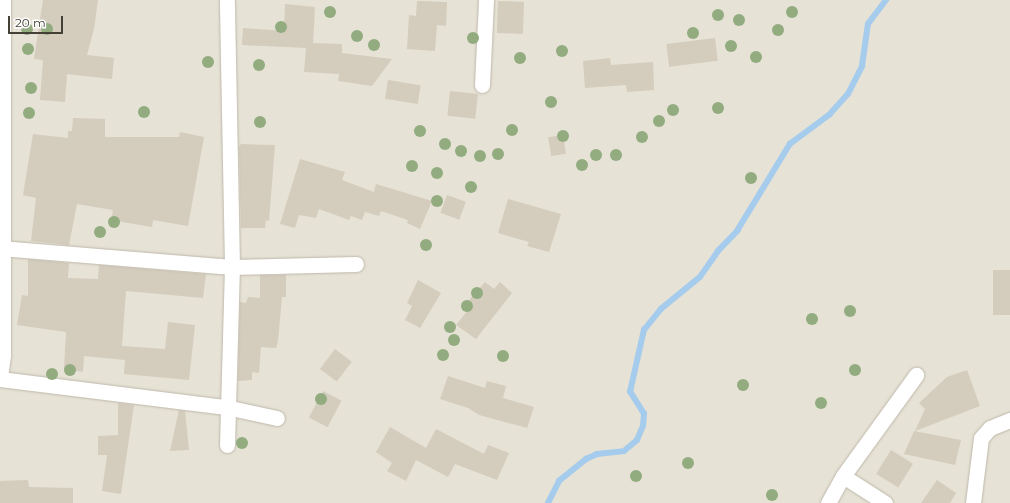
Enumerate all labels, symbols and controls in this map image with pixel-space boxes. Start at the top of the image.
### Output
scale bar [10,8,65,34]
text: 20 m [15,15,46,30]

